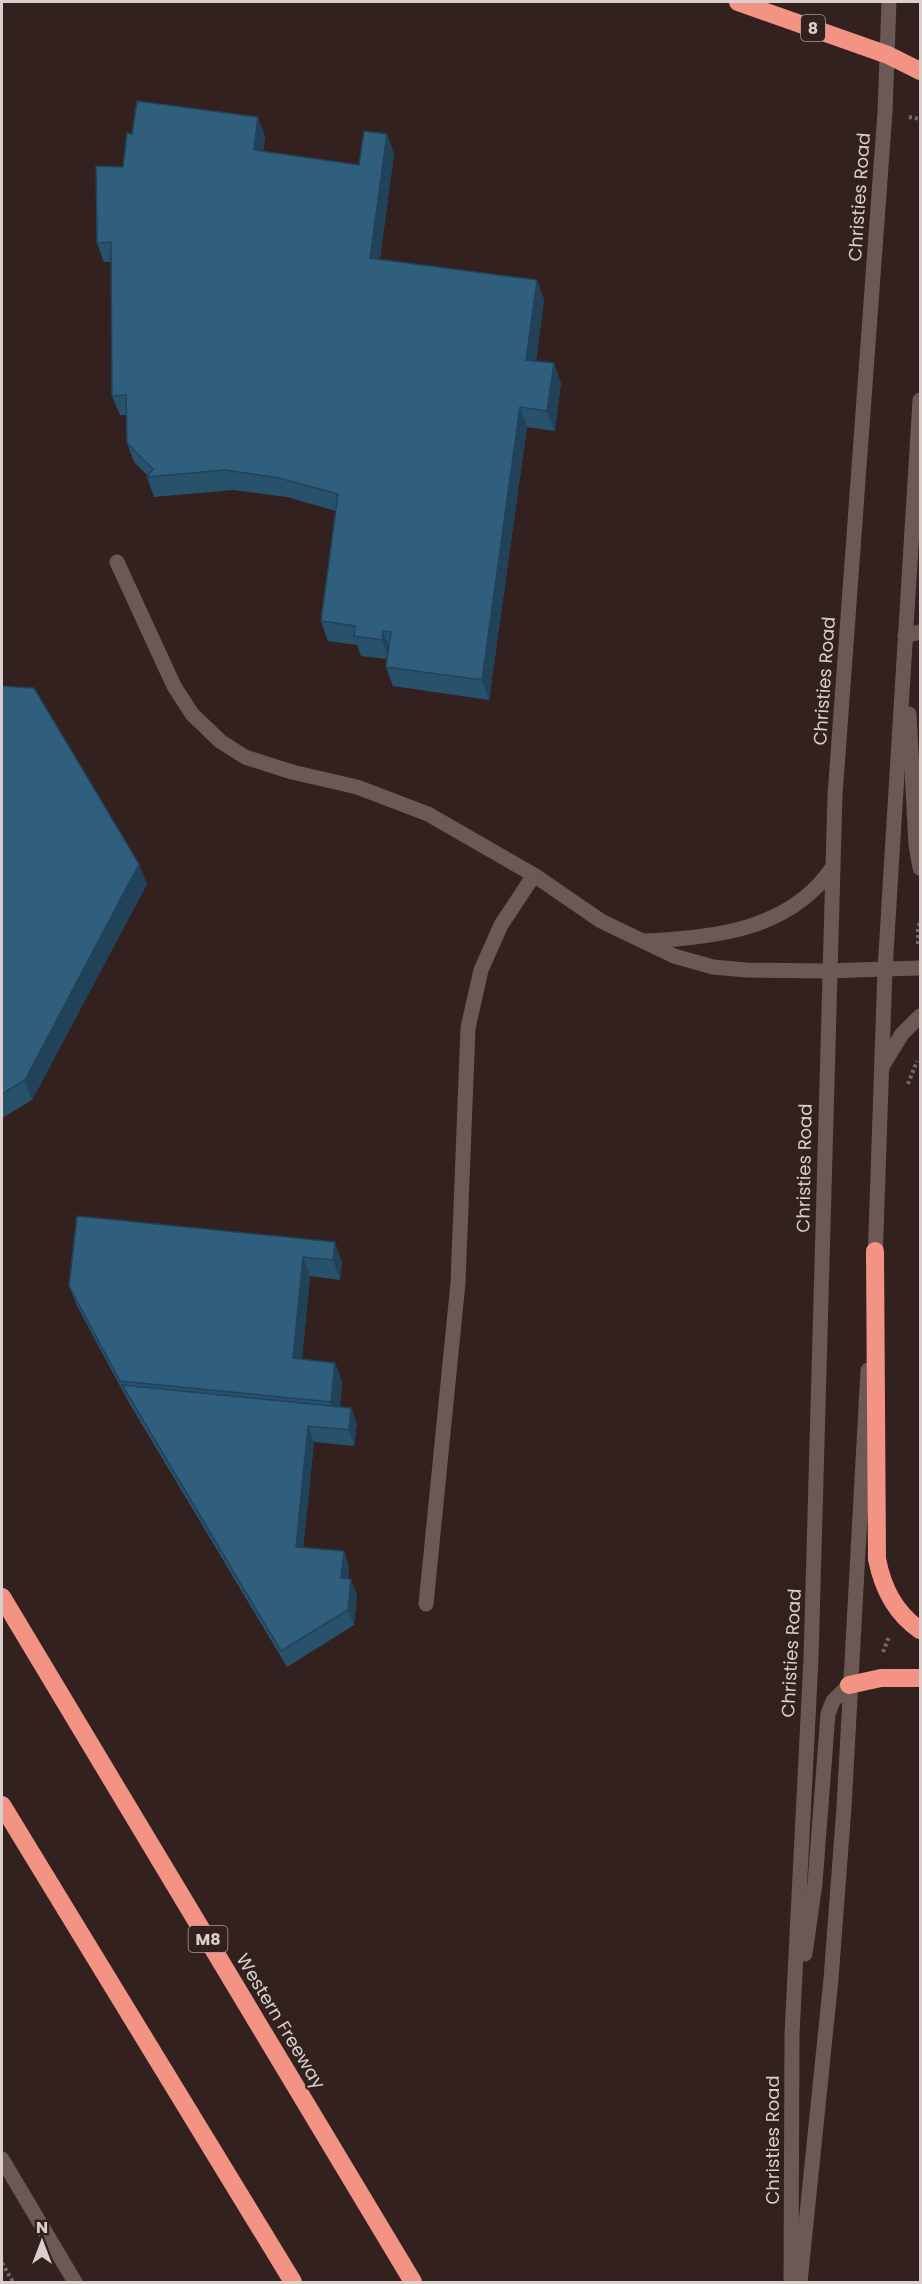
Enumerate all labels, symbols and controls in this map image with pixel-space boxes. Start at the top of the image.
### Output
road number: 8 [801,15,825,41]
street label: Christies Road [842,132,876,262]
street label: Christies Road [807,616,841,746]
street label: Christies Road [790,1103,818,1233]
street label: Christies Road [775,1588,807,1718]
road number: M8 [188,1926,228,1952]
street label: Western Freeway [231,1949,331,2093]
street label: Christies Road [760,2075,785,2205]
north arrow [12,2212,72,2272]
text: N [36,2216,48,2239]

